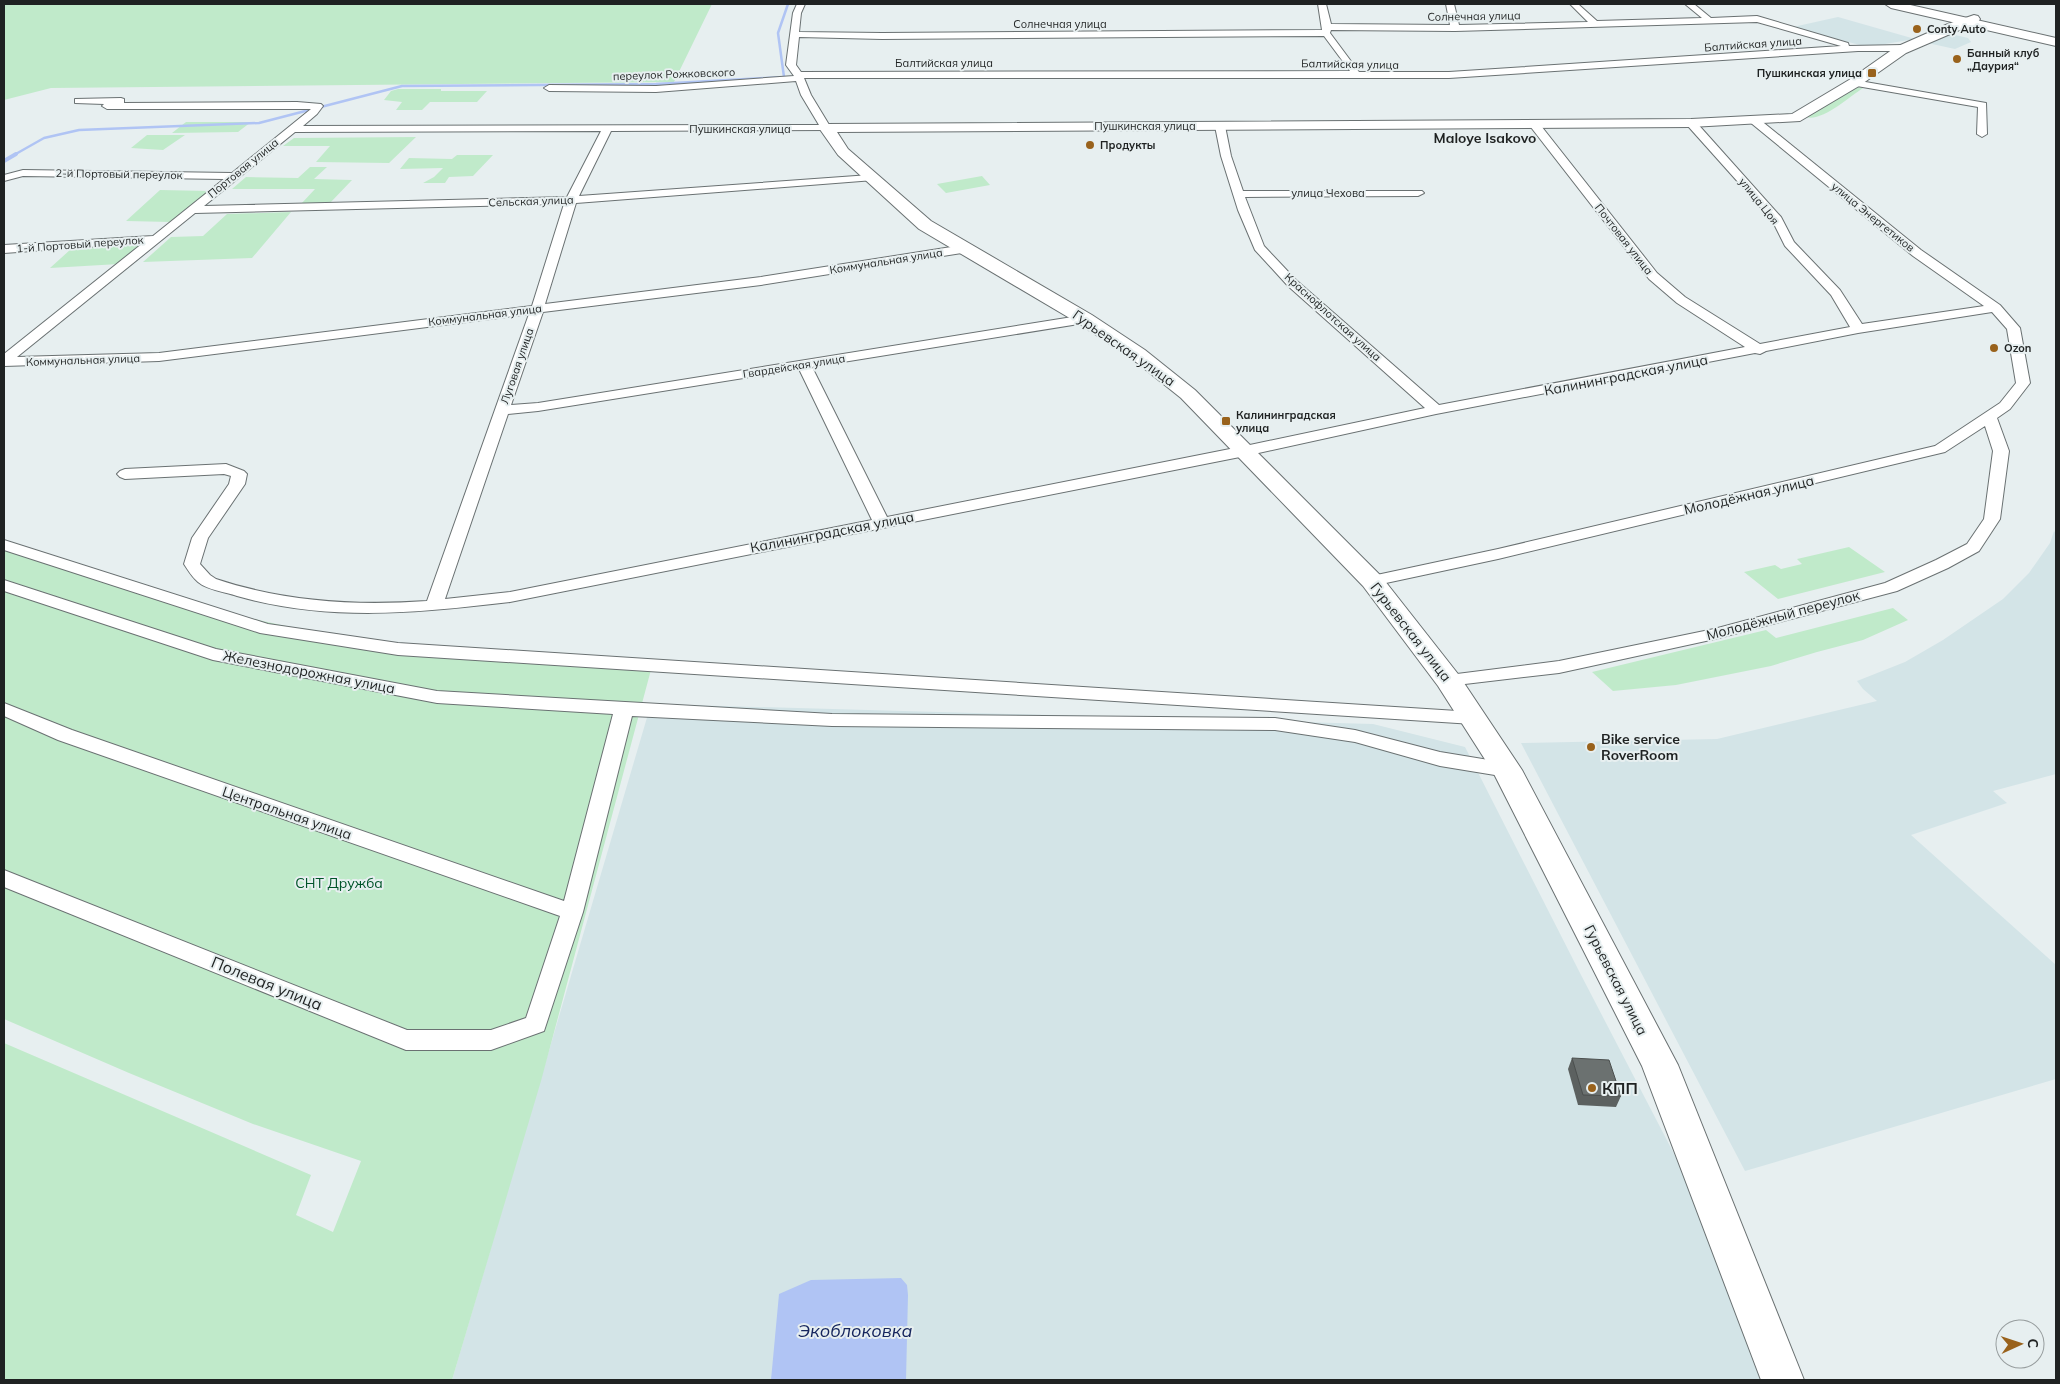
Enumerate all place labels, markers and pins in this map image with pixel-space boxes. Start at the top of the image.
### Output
place label: Conty Auto [1927,22,1986,36]
marker: Conty Auto [1911,23,1923,35]
place label: Банный клуб „Даурия“ [1967,46,2040,73]
marker: Банный клуб „Даурия“ [1951,53,1963,65]
place label: Пушкинская улица [1757,66,1862,80]
marker: Пушкинская улица [1866,67,1878,79]
place label: Продукты [1100,138,1156,152]
marker: Продукты [1084,139,1096,151]
place label: Ozon [2004,341,2031,355]
marker: Ozon [1988,342,2000,354]
place label: Калининградская улица [1236,408,1336,435]
marker: Калининградская улица [1220,415,1232,427]
place label: Bike service RoverRoom [1601,730,1680,764]
marker: Bike service RoverRoom [1585,741,1597,753]
place label: КПП [1602,1078,1638,1098]
marker: КПП [1586,1082,1598,1094]

